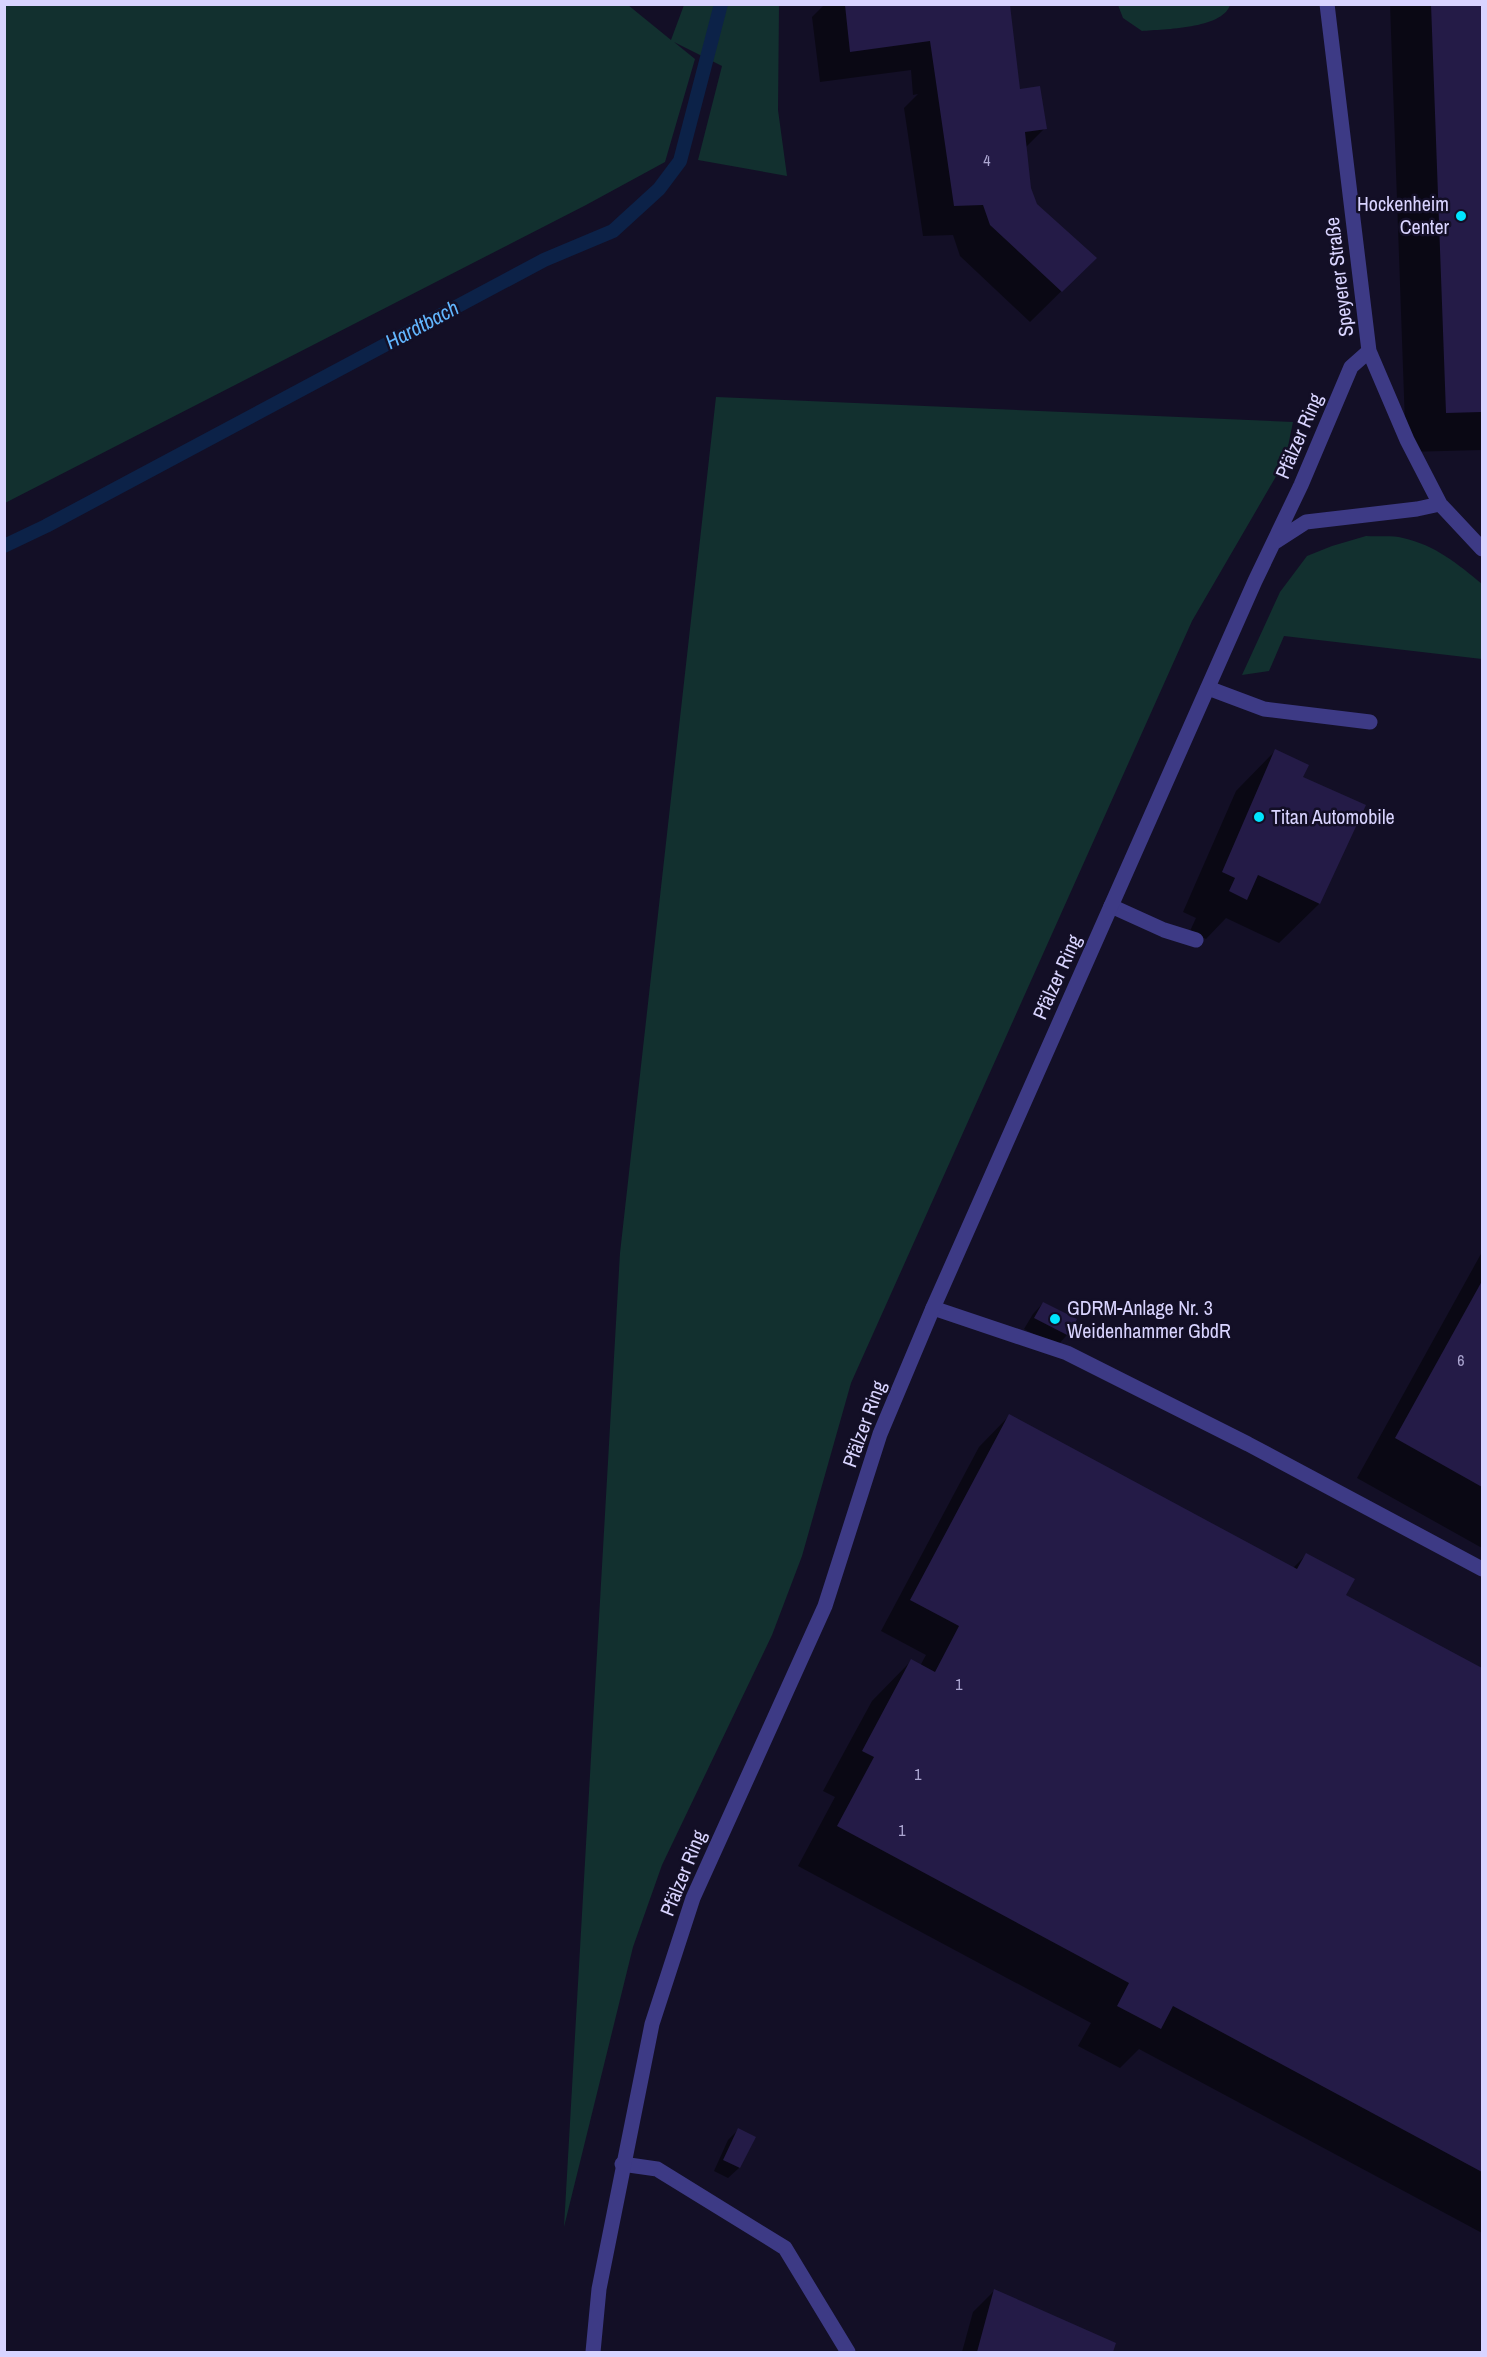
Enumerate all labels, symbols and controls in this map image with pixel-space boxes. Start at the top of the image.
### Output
house number: 4 [983,149,991,171]
place label: Hockenheim Center [1357,190,1450,240]
marker: Hockenheim Center [1454,209,1468,223]
street label: Speyerer Straße [1318,216,1359,338]
water label: Hardtbach [380,293,464,356]
street label: Pfälzer Ring [1268,389,1329,483]
place label: Titan Automobile [1271,803,1395,830]
marker: Titan Automobile [1252,810,1266,824]
street label: Pfälzer Ring [1026,930,1087,1024]
place label: GDRM-Anlage Nr. 3 Weidenhammer GbdR [1067,1294,1231,1344]
marker: GDRM-Anlage Nr. 3 Weidenhammer GbdR [1048,1312,1062,1326]
house number: 6 [1457,1349,1465,1371]
street label: Pfälzer Ring [835,1377,892,1471]
house number: 1 [955,1673,963,1695]
house number: 1 [914,1763,922,1785]
house number: 1 [898,1819,906,1841]
street label: Pfälzer Ring [653,1826,712,1920]

